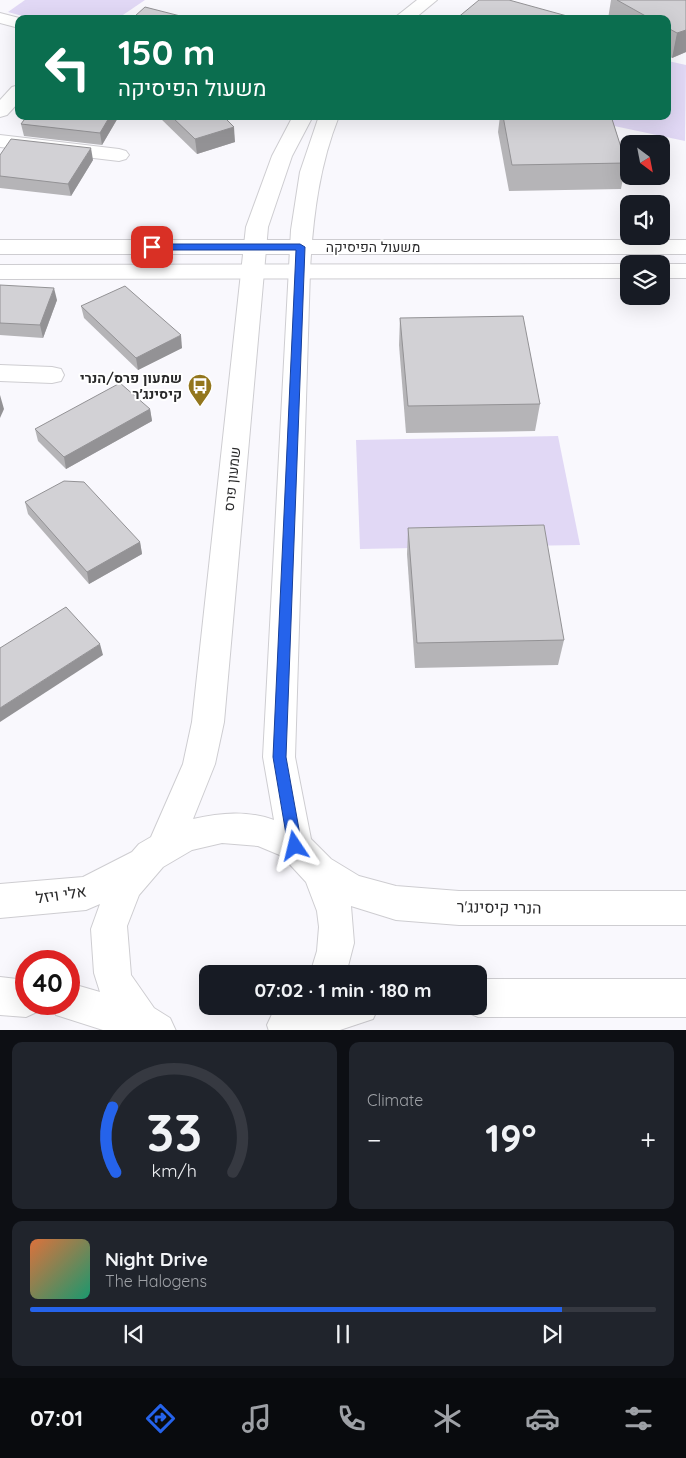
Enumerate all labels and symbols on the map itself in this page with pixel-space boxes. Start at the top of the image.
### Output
north arrow [620,135,670,185]
pin [131,226,173,268]
street label: משעול הפיסיקה [326,238,420,256]
place label: שמעון פרס/הנרי קיסינג׳ר [80,369,182,403]
bus stop icon: שמעון פרס/הנרי קיסינג׳ר [187,373,213,407]
street label: שמעון פרס [220,446,244,512]
position arrow [268,819,320,871]
street label: אלי ויזל [34,881,88,907]
street label: הנרי קיסינג'ר [456,896,542,918]
speed limit sign: 40 [15,950,80,1015]

